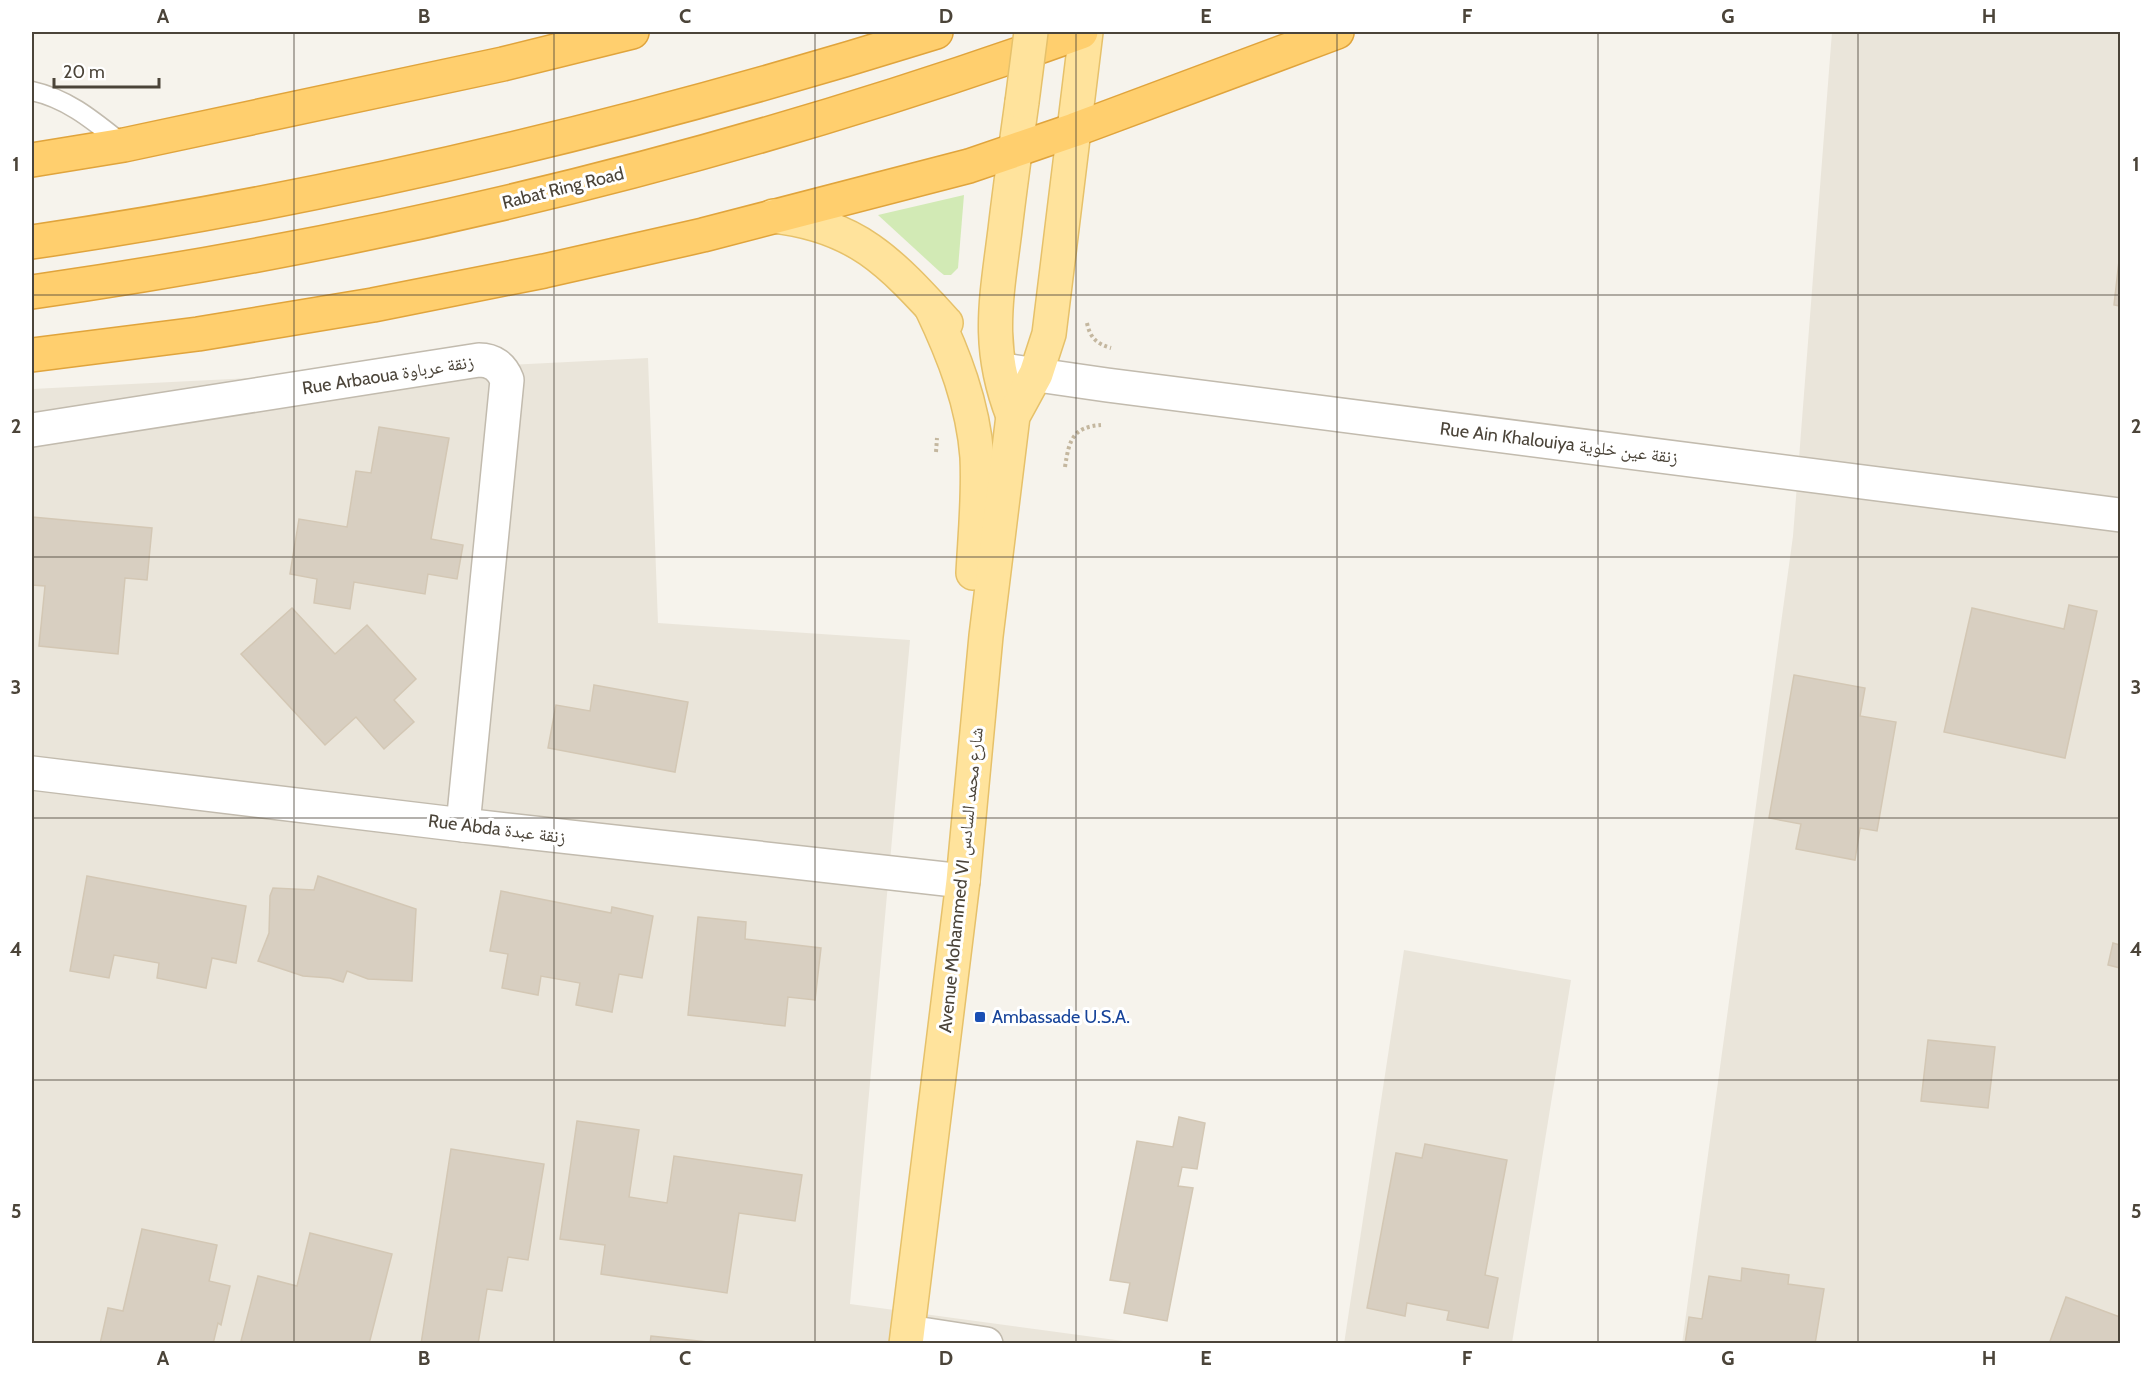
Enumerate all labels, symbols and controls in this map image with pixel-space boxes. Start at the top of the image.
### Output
text: A [157,4,170,28]
text: B [418,4,430,28]
text: C [679,4,691,28]
text: D [939,4,953,28]
text: E [1200,4,1212,28]
text: F [1462,4,1473,28]
text: G [1721,4,1735,28]
text: H [1982,4,1996,28]
scale bar [54,51,159,89]
text: 20 m [63,61,105,83]
text: 1 [12,152,20,176]
text: 1 [2132,152,2140,176]
street label: Rabat Ring Road [500,162,626,214]
street label: Rue Arbaoua زنقة عرباوة [301,351,475,399]
text: 2 [11,414,21,438]
text: 2 [2131,414,2141,438]
street label: Rue Ain Khalouiya زنقة عين خلوية [1439,417,1679,469]
text: 3 [11,675,21,699]
text: 3 [2131,675,2141,699]
street label: Avenue Mohammed VI شارع محمد السادس [934,726,988,1034]
street label: Rue Abda زنقة عبدة [427,810,567,848]
text: 4 [10,937,22,961]
text: 4 [2130,937,2142,961]
place label: Ambassade U.S.A. [992,1006,1130,1028]
marker: Ambassade U.S.A. [973,1010,987,1024]
text: 5 [11,1199,21,1223]
text: 5 [2131,1199,2141,1223]
text: A [157,1346,170,1370]
text: B [418,1346,430,1370]
text: C [679,1346,691,1370]
text: D [939,1346,953,1370]
text: E [1200,1346,1212,1370]
text: F [1462,1346,1473,1370]
text: G [1721,1346,1735,1370]
text: H [1982,1346,1996,1370]

